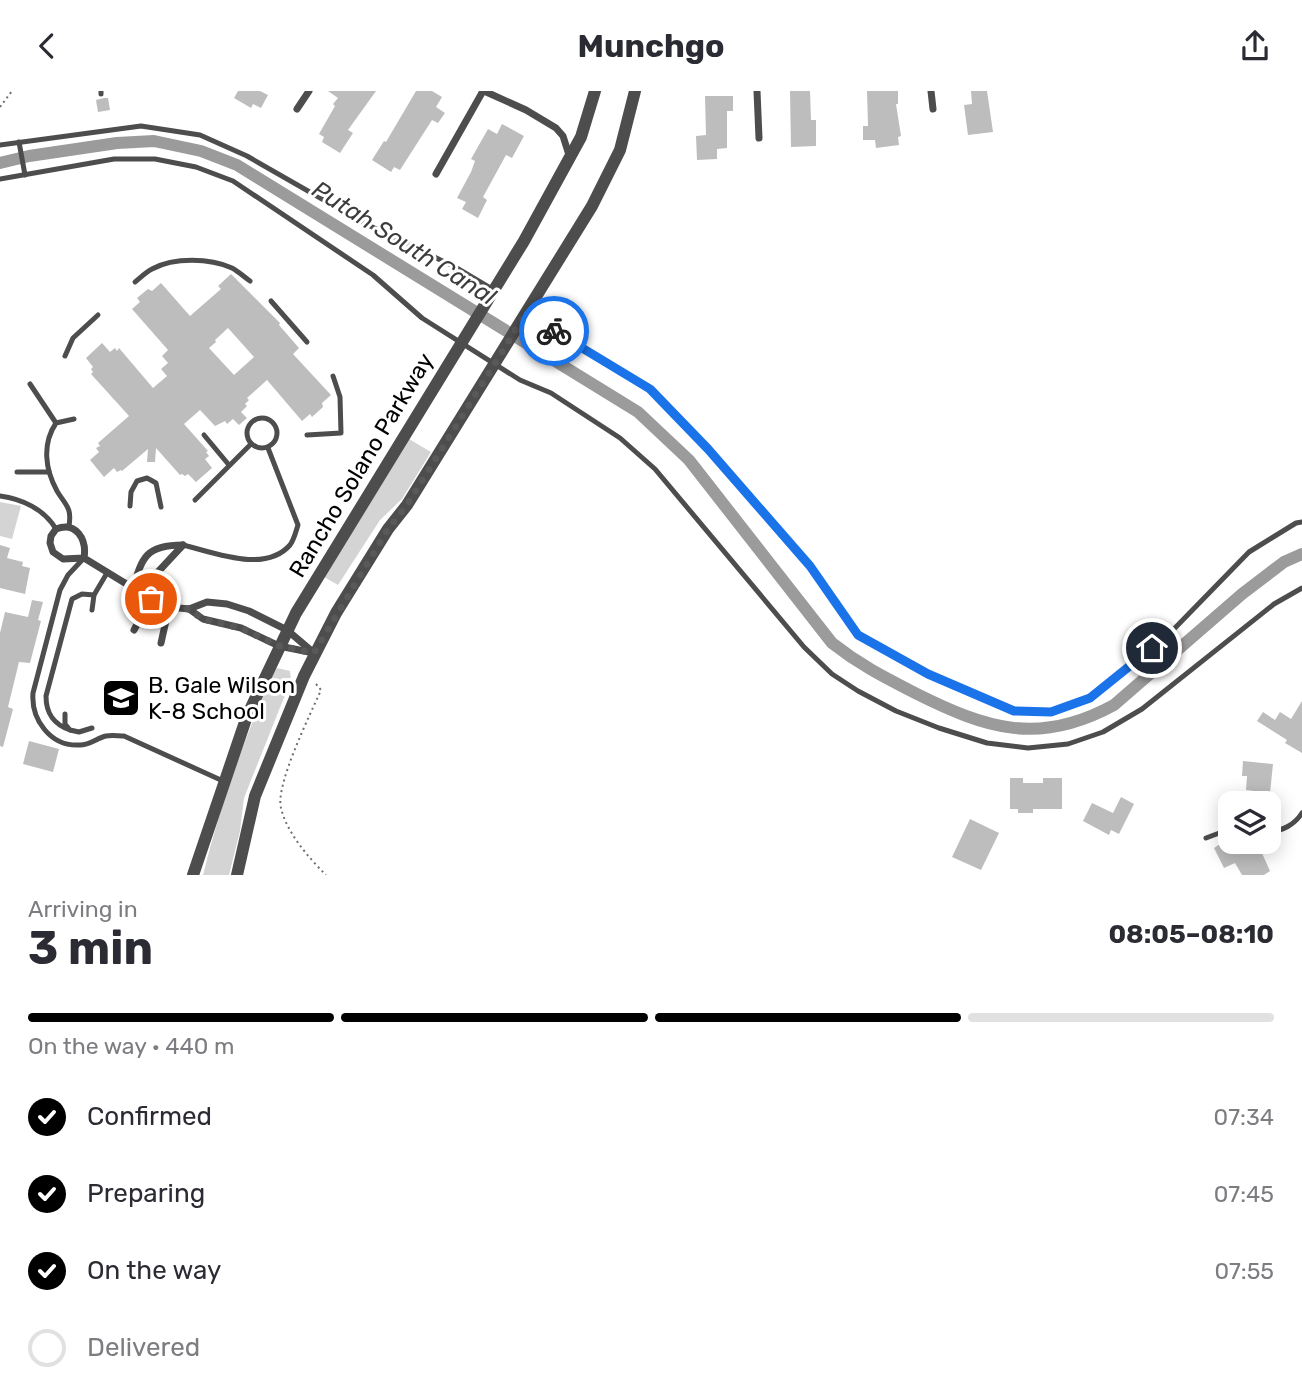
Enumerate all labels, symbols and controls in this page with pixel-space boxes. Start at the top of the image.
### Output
icon: back [28,27,66,65]
text: Munchgo [577,27,725,65]
icon: share [1236,27,1274,65]
water label: Putah South Canal [307,175,502,311]
courier [519,296,589,366]
icon: bike [535,312,573,350]
street label: Rancho Solano Parkway [283,347,439,582]
pin [121,569,181,629]
icon: bag [132,580,170,618]
pin [1122,618,1182,678]
icon: home [1133,629,1171,667]
place label: B. Gale Wilson K-8 School [148,671,295,725]
school or university icon: B. Gale Wilson K-8 School [100,677,142,719]
map controls [1218,791,1281,854]
button: layers [1218,791,1281,854]
text: Arriving in [28,895,138,923]
text: 08:05–08:10 [1108,919,1274,950]
text: 3 min [28,921,153,976]
text: On the way · 440 m [28,1032,234,1060]
icon: check [28,1098,66,1136]
text: Confirmed [87,1101,212,1132]
text: 07:34 [1214,1103,1274,1131]
icon: check [28,1175,66,1213]
text: Preparing [87,1178,205,1209]
text: 07:45 [1214,1180,1274,1208]
icon: check [28,1252,66,1290]
text: On the way [87,1255,221,1286]
text: 07:55 [1214,1257,1274,1285]
text: Delivered [87,1332,200,1363]

